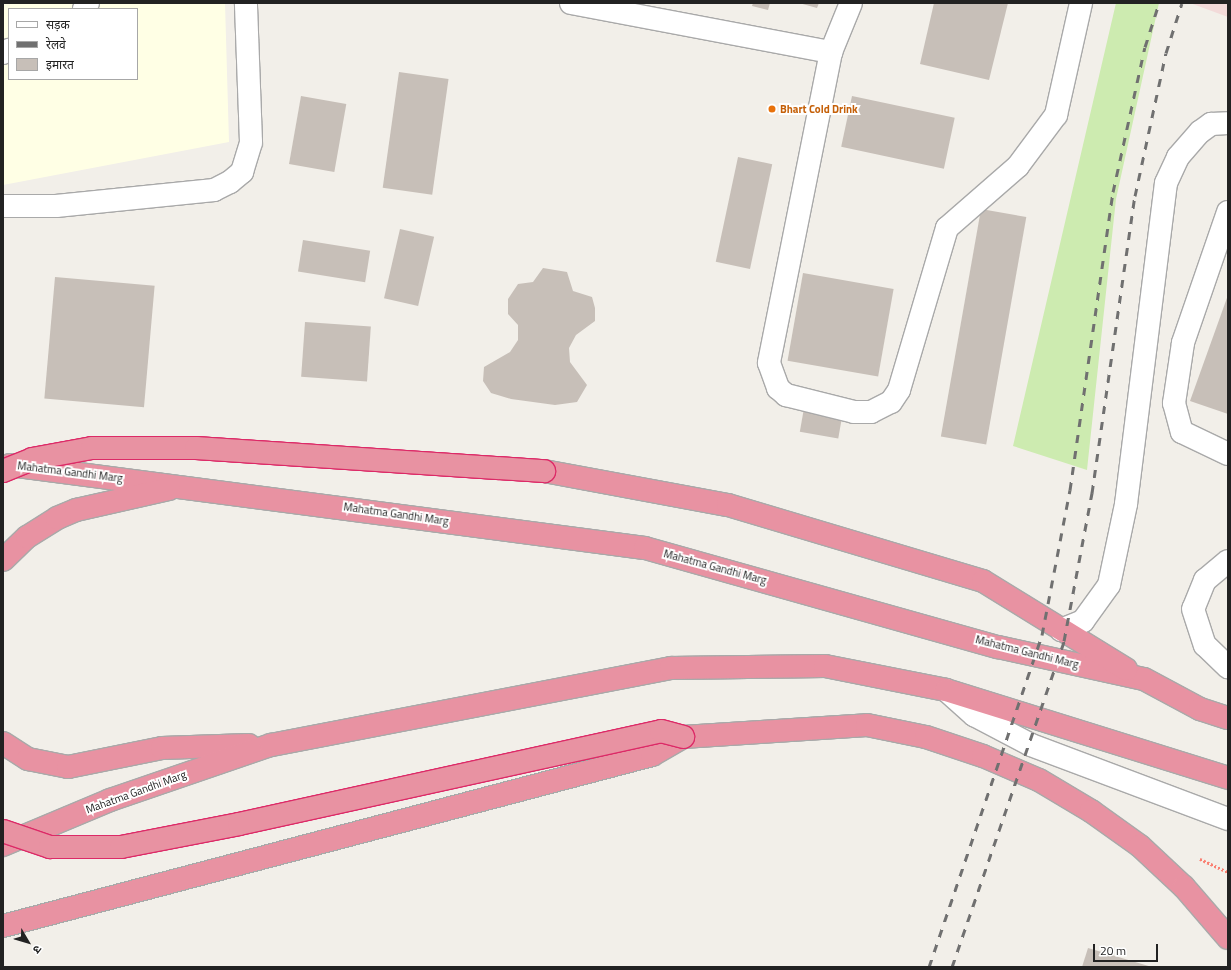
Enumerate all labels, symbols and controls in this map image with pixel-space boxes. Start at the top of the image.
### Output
legend [8,8,138,80]
text: सड़क [46,15,70,34]
text: रेलवे [46,35,66,54]
text: इमारत [46,55,74,74]
place label: Bhart Cold Drink [780,102,858,116]
marker: Bhart Cold Drink [767,104,777,114]
street label: Mahatma Gandhi Marg [17,459,123,485]
street label: Mahatma Gandhi Marg [343,500,449,528]
street label: Mahatma Gandhi Marg [662,547,768,587]
street label: Mahatma Gandhi Marg [974,633,1080,671]
street label: Mahatma Gandhi Marg [84,768,188,816]
north arrow [8,922,48,962]
scale bar [1095,936,1160,962]
text: 20 m [1100,941,1126,960]
text: उ [29,942,46,957]

